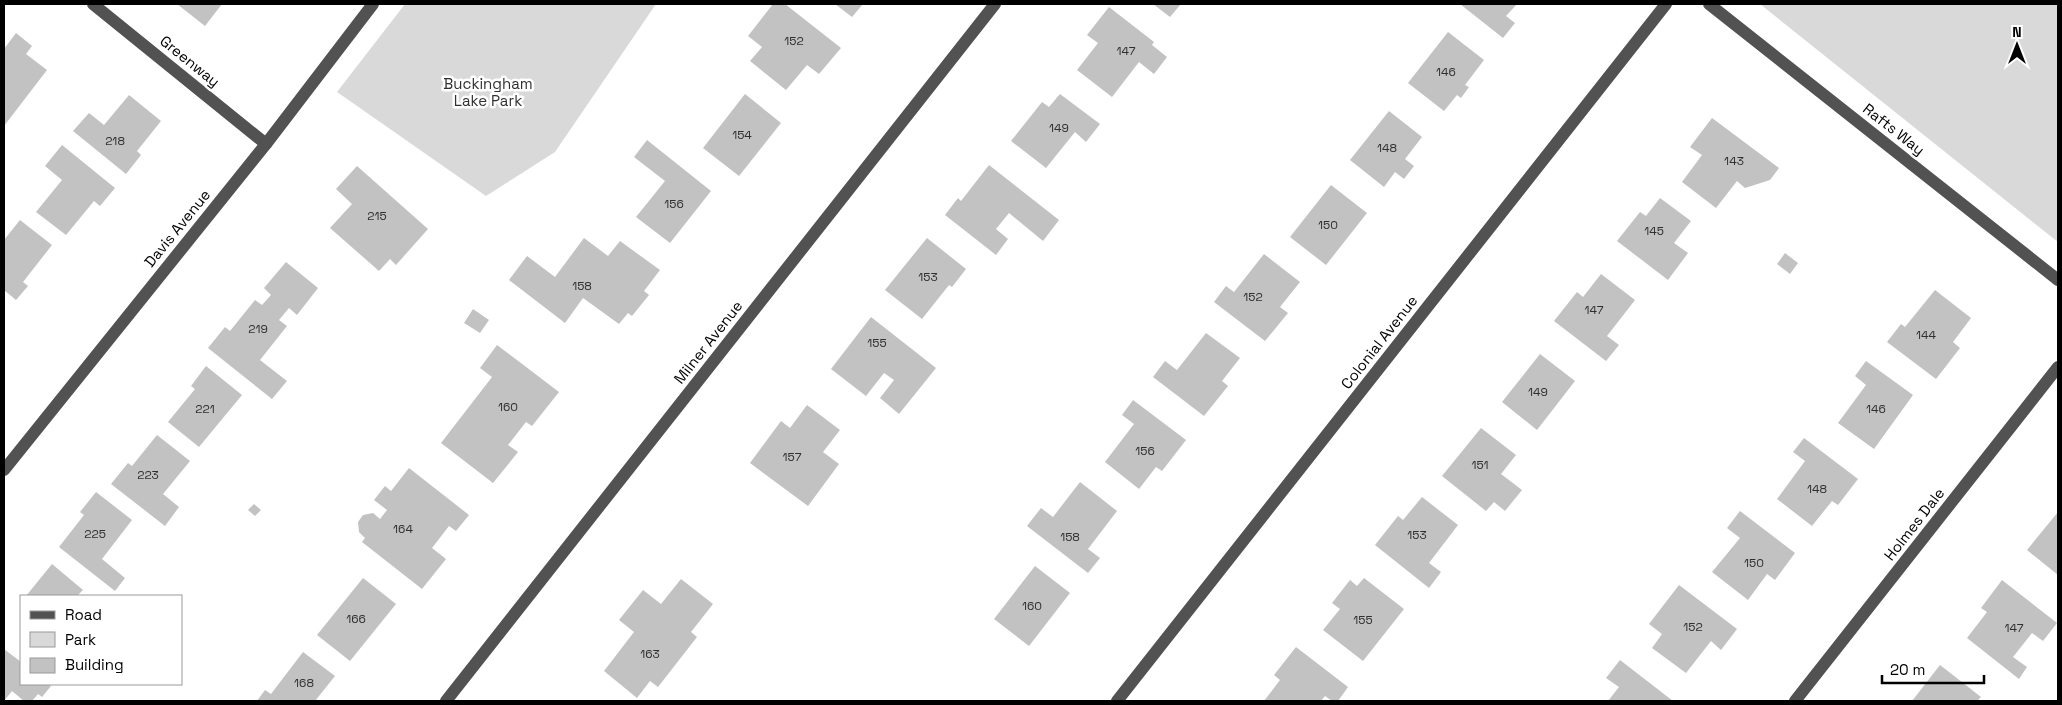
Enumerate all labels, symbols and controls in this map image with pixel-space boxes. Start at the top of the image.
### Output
north arrow [1992,20,2042,70]
text: N [2012,23,2022,41]
street label: Greenway [156,31,224,91]
house number: 152 [784,33,804,49]
house number: 147 [1117,43,1136,59]
house number: 146 [1436,64,1456,80]
park label: Buckingham Lake Park [443,74,533,110]
street label: Rafts Way [1859,99,1929,159]
house number: 149 [1049,120,1069,136]
house number: 154 [732,127,752,143]
house number: 218 [105,133,125,149]
house number: 148 [1377,140,1397,156]
house number: 143 [1724,153,1744,169]
street label: Davis Avenue [140,185,214,271]
house number: 156 [664,196,684,212]
house number: 215 [367,208,387,224]
house number: 150 [1318,217,1338,233]
house number: 145 [1644,223,1664,239]
house number: 153 [918,269,938,285]
house number: 158 [572,278,592,294]
house number: 152 [1243,289,1263,305]
street label: Colonial Avenue [1337,291,1422,393]
street label: Milner Avenue [670,296,747,388]
house number: 147 [1585,302,1604,318]
house number: 219 [248,321,268,337]
house number: 144 [1916,327,1937,343]
house number: 155 [867,335,887,351]
house number: 149 [1528,384,1548,400]
house number: 160 [498,399,518,415]
house number: 221 [195,401,215,417]
house number: 146 [1866,401,1886,417]
house number: 156 [1135,443,1155,459]
house number: 157 [783,449,802,465]
house number: 151 [1471,457,1489,473]
house number: 223 [137,467,159,483]
house number: 148 [1807,481,1827,497]
street label: Holmes Dale [1880,484,1948,564]
house number: 164 [393,521,413,537]
house number: 225 [84,526,106,542]
house number: 153 [1407,527,1427,543]
house number: 158 [1060,529,1080,545]
house number: 150 [1744,555,1764,571]
legend [20,595,182,685]
house number: 160 [1022,598,1042,614]
text: Road [65,605,102,624]
house number: 166 [346,611,366,627]
house number: 155 [1353,612,1373,628]
house number: 152 [1683,619,1703,635]
house number: 147 [2005,620,2024,636]
text: Park [65,630,96,649]
house number: 163 [640,646,660,662]
scale bar [1882,652,1984,684]
text: Building [65,655,124,674]
text: 20 m [1890,660,1925,679]
house number: 168 [294,675,314,691]

